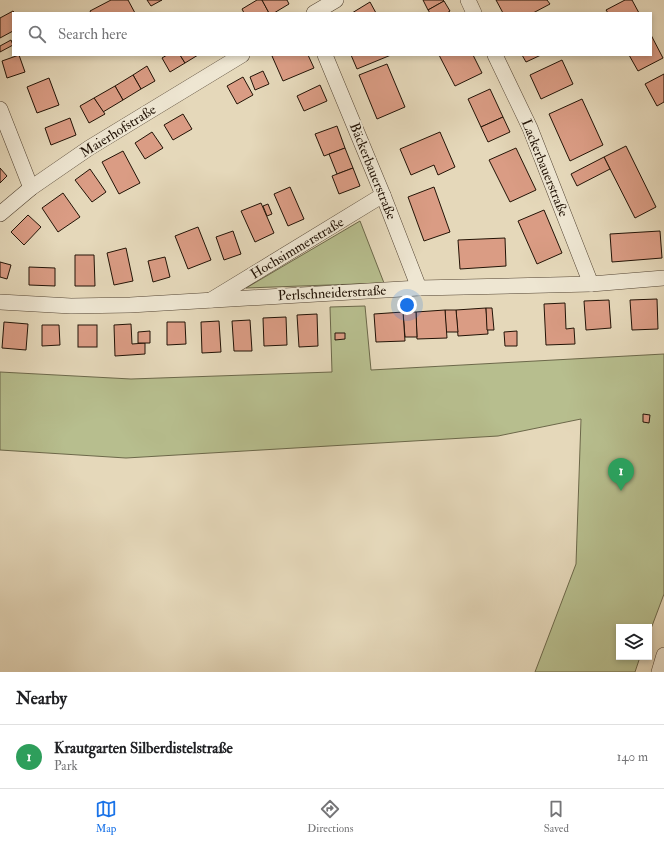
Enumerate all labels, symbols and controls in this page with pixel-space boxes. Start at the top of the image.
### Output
search box [12,12,652,56]
icon: search [26,23,48,45]
text: Search here [58,25,127,44]
street label: Maierhofstraße [77,101,159,161]
street label: Lackerbauerstraße [518,117,572,219]
street label: Bäckerbauerstraße [346,120,400,222]
street label: Hochsimmerstraße [247,213,347,283]
street label: Perlschneiderstraße [277,282,387,304]
your location [397,295,417,315]
pin: 1 [608,458,634,491]
map controls [616,624,652,660]
button: layers [616,624,652,660]
text: Nearby [16,688,67,709]
text: Krautgarten Silberdistelstraße [54,739,233,758]
text: 1 [27,749,31,765]
text: 140 m [617,749,648,765]
text: Park [54,758,78,774]
tab: Map [95,798,117,835]
tab: Directions [307,798,354,835]
tab: Saved [544,798,569,835]

